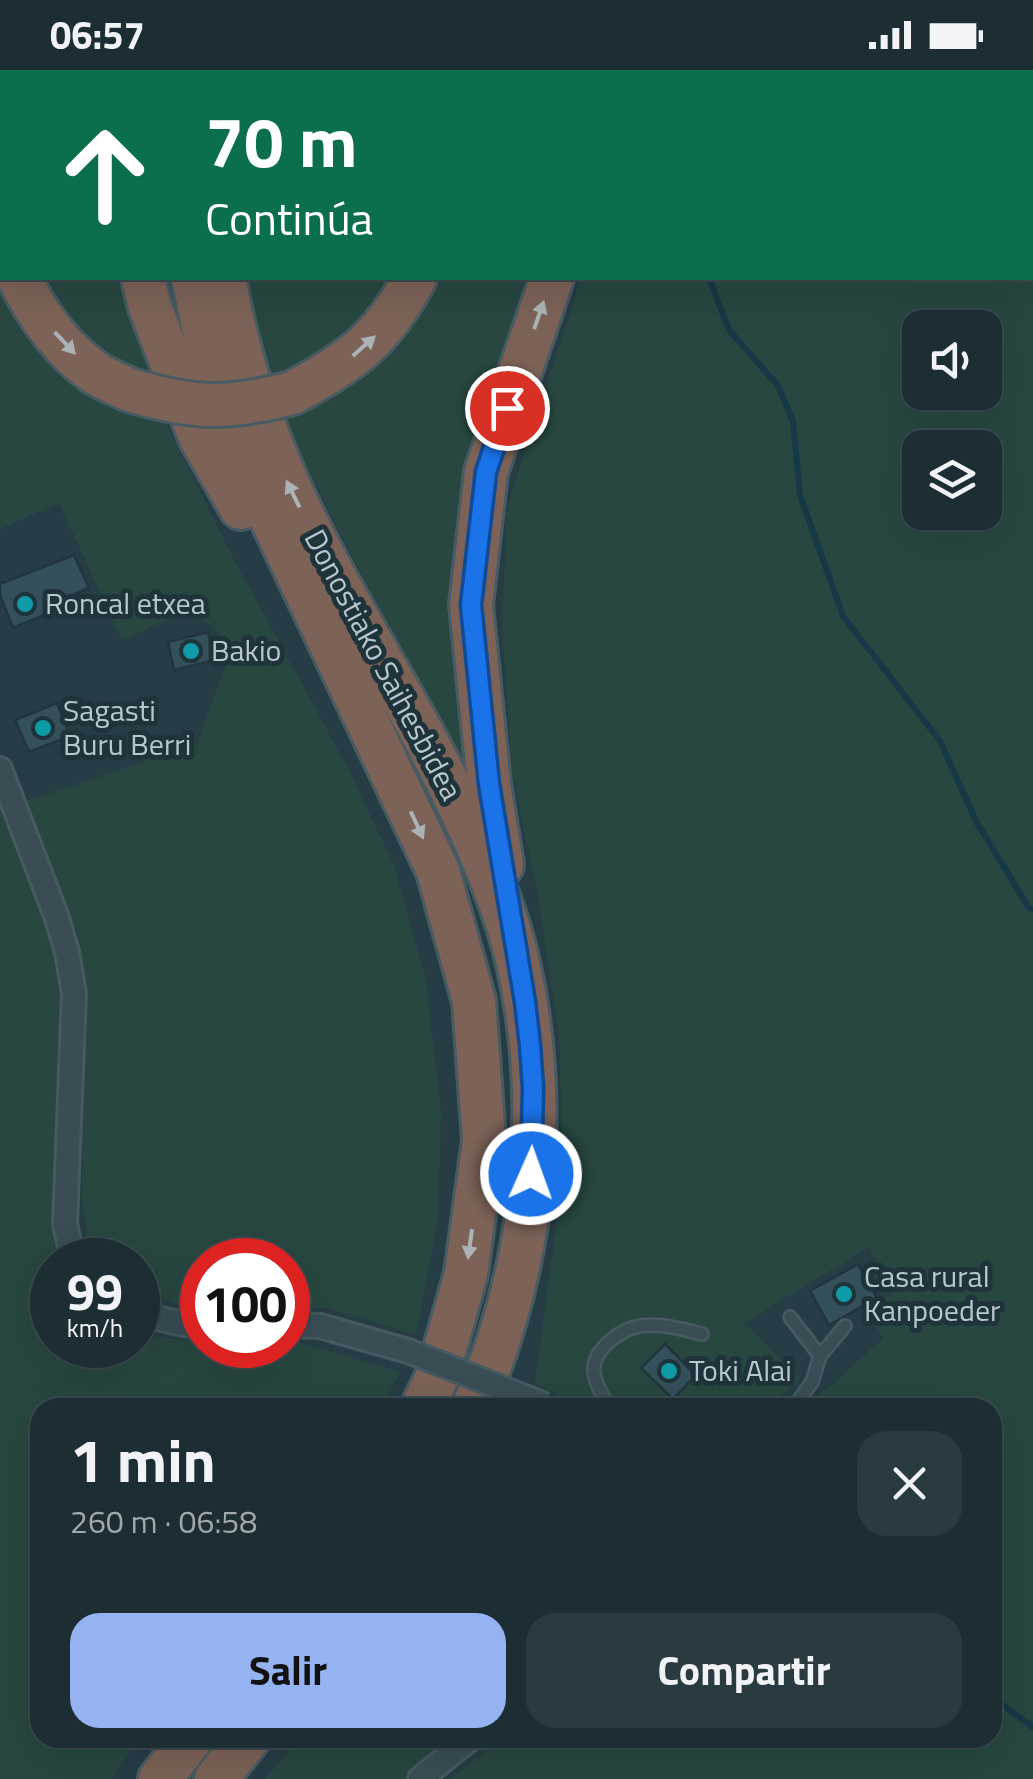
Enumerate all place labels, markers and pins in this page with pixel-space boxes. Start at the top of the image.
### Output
pin [465,366,550,451]
place label: Roncal etxea [45,580,206,626]
marker: Roncal etxea [14,593,36,615]
place label: Bakio [211,627,281,673]
marker: Bakio [180,640,202,662]
place label: Sagasti Buru Berri [63,687,191,767]
marker: Sagasti Buru Berri [32,717,54,739]
place label: Casa rural Kanpoeder [864,1253,1000,1333]
marker: Casa rural Kanpoeder [833,1283,855,1305]
place label: Toki Alai [689,1347,792,1393]
marker: Toki Alai [658,1360,680,1382]

